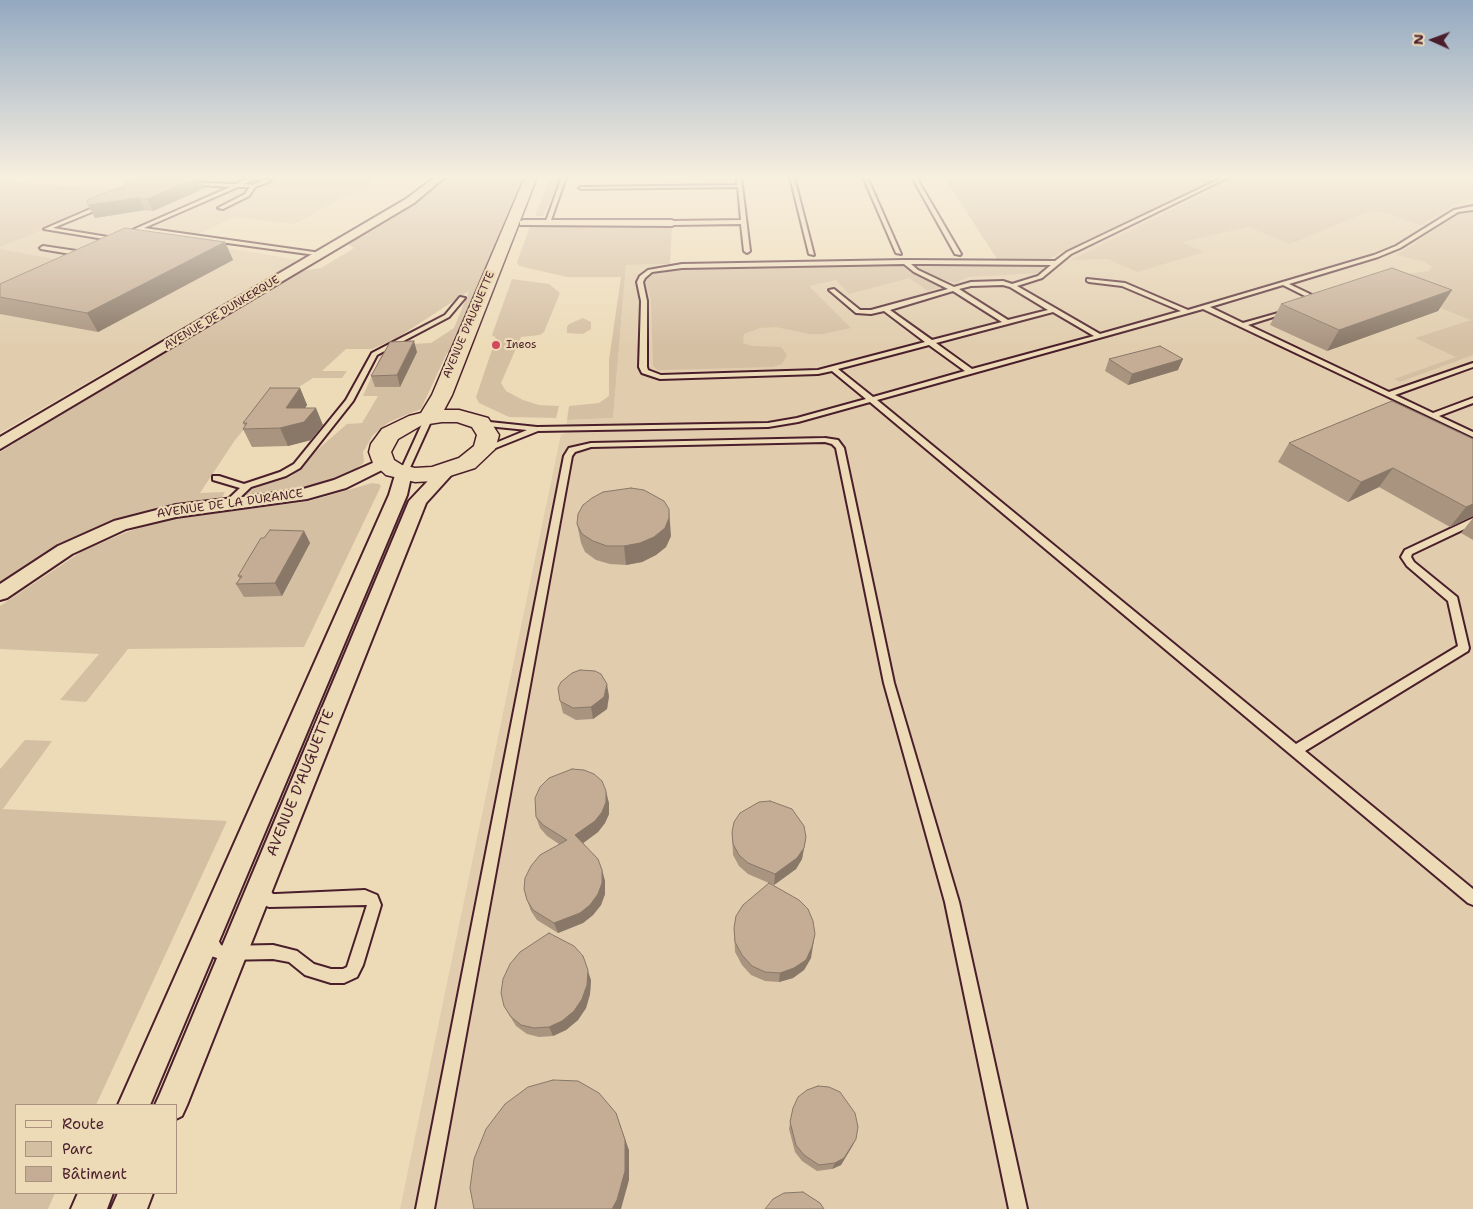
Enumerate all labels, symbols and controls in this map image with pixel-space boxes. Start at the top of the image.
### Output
north arrow [1408,15,1458,65]
text: N [1409,34,1427,45]
street label: AVENUE D'AUGUETTE [440,269,498,381]
street label: AVENUE DE DUNKERQUE [162,273,282,353]
place label: Ineos [506,338,537,352]
marker: Ineos [490,339,502,351]
street label: AVENUE DE LA DURANCE [156,487,304,521]
street label: AVENUE D'AUGUETTE [263,707,339,859]
legend [15,1104,178,1194]
text: Route [62,1114,104,1134]
text: Parc [62,1139,93,1159]
text: Bâtiment [62,1164,127,1184]

